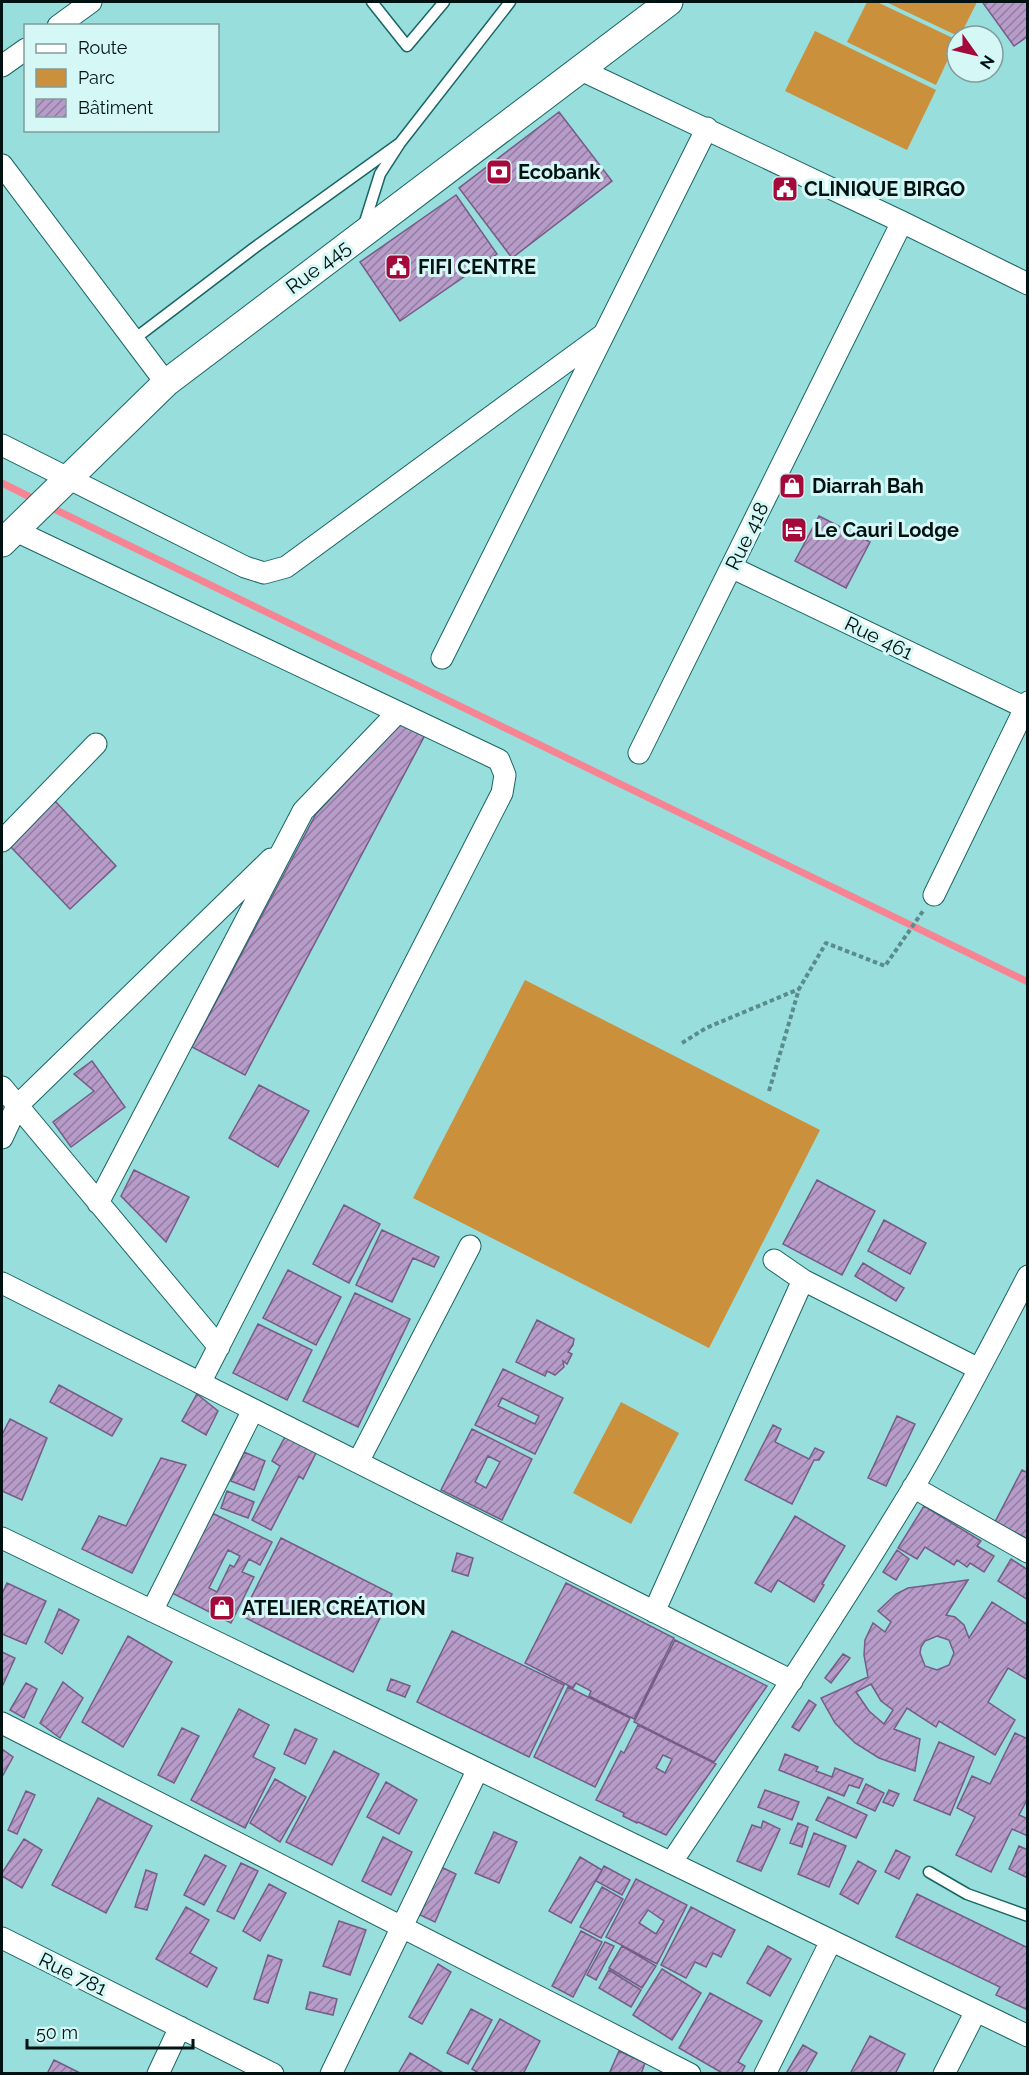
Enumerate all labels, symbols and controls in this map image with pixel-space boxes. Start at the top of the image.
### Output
legend [24,24,219,132]
north arrow [945,24,1005,84]
text: Route [78,37,128,58]
text: N [976,52,998,72]
text: Parc [78,67,115,88]
text: Bâtiment [78,97,153,118]
bank icon: Ecobank [484,157,514,187]
place label: Ecobank [518,160,601,184]
public building icon: CLINIQUE BIRGO [770,174,800,204]
place label: CLINIQUE BIRGO [804,177,965,201]
street label: Rue 445 [281,235,355,299]
public building icon: FIFI CENTRE [383,252,413,282]
place label: FIFI CENTRE [418,255,536,279]
shop icon: Diarrah Bah [777,471,807,501]
place label: Diarrah Bah [812,474,924,498]
street label: Rue 418 [720,498,774,574]
hotel icon: Le Cauri Lodge [779,515,809,545]
place label: Le Cauri Lodge [814,518,959,542]
street label: Rue 461 [841,611,918,665]
shop icon: ATELIER CRÉATION [207,1593,237,1623]
place label: ATELIER CRÉATION [242,1596,426,1620]
street label: Rue 781 [35,1947,111,2001]
scale bar [27,2012,194,2050]
text: 50 m [36,2022,78,2043]

